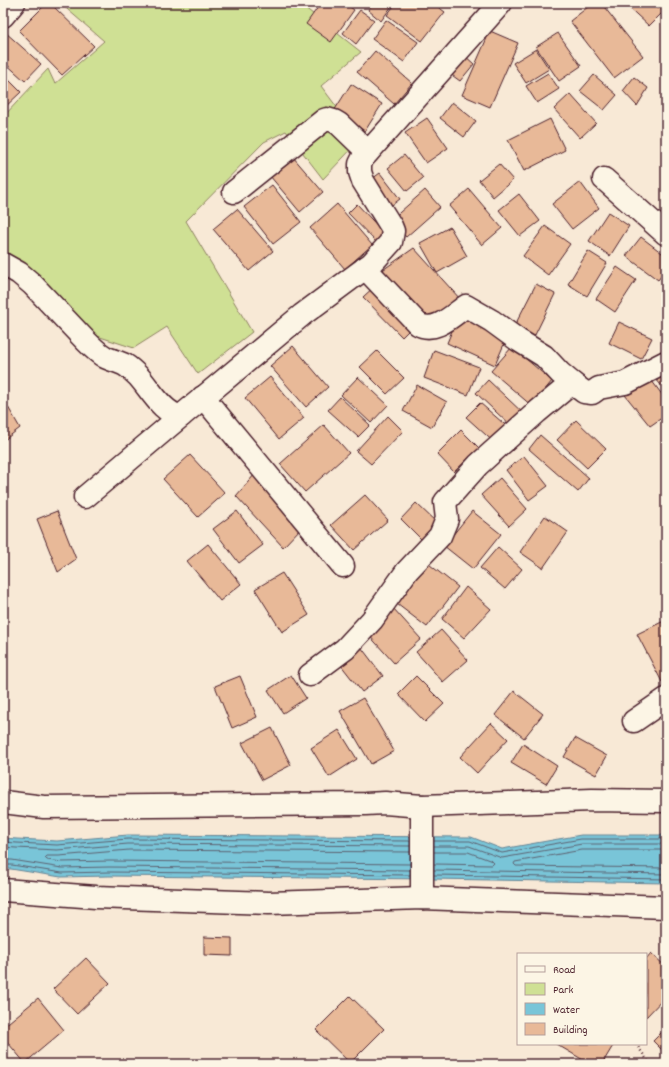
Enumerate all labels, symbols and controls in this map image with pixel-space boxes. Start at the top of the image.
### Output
legend [517,953,647,1045]
text: Road [553,962,575,979]
text: Park [553,982,574,999]
text: Water [553,1002,580,1019]
text: Building [553,1022,588,1039]

